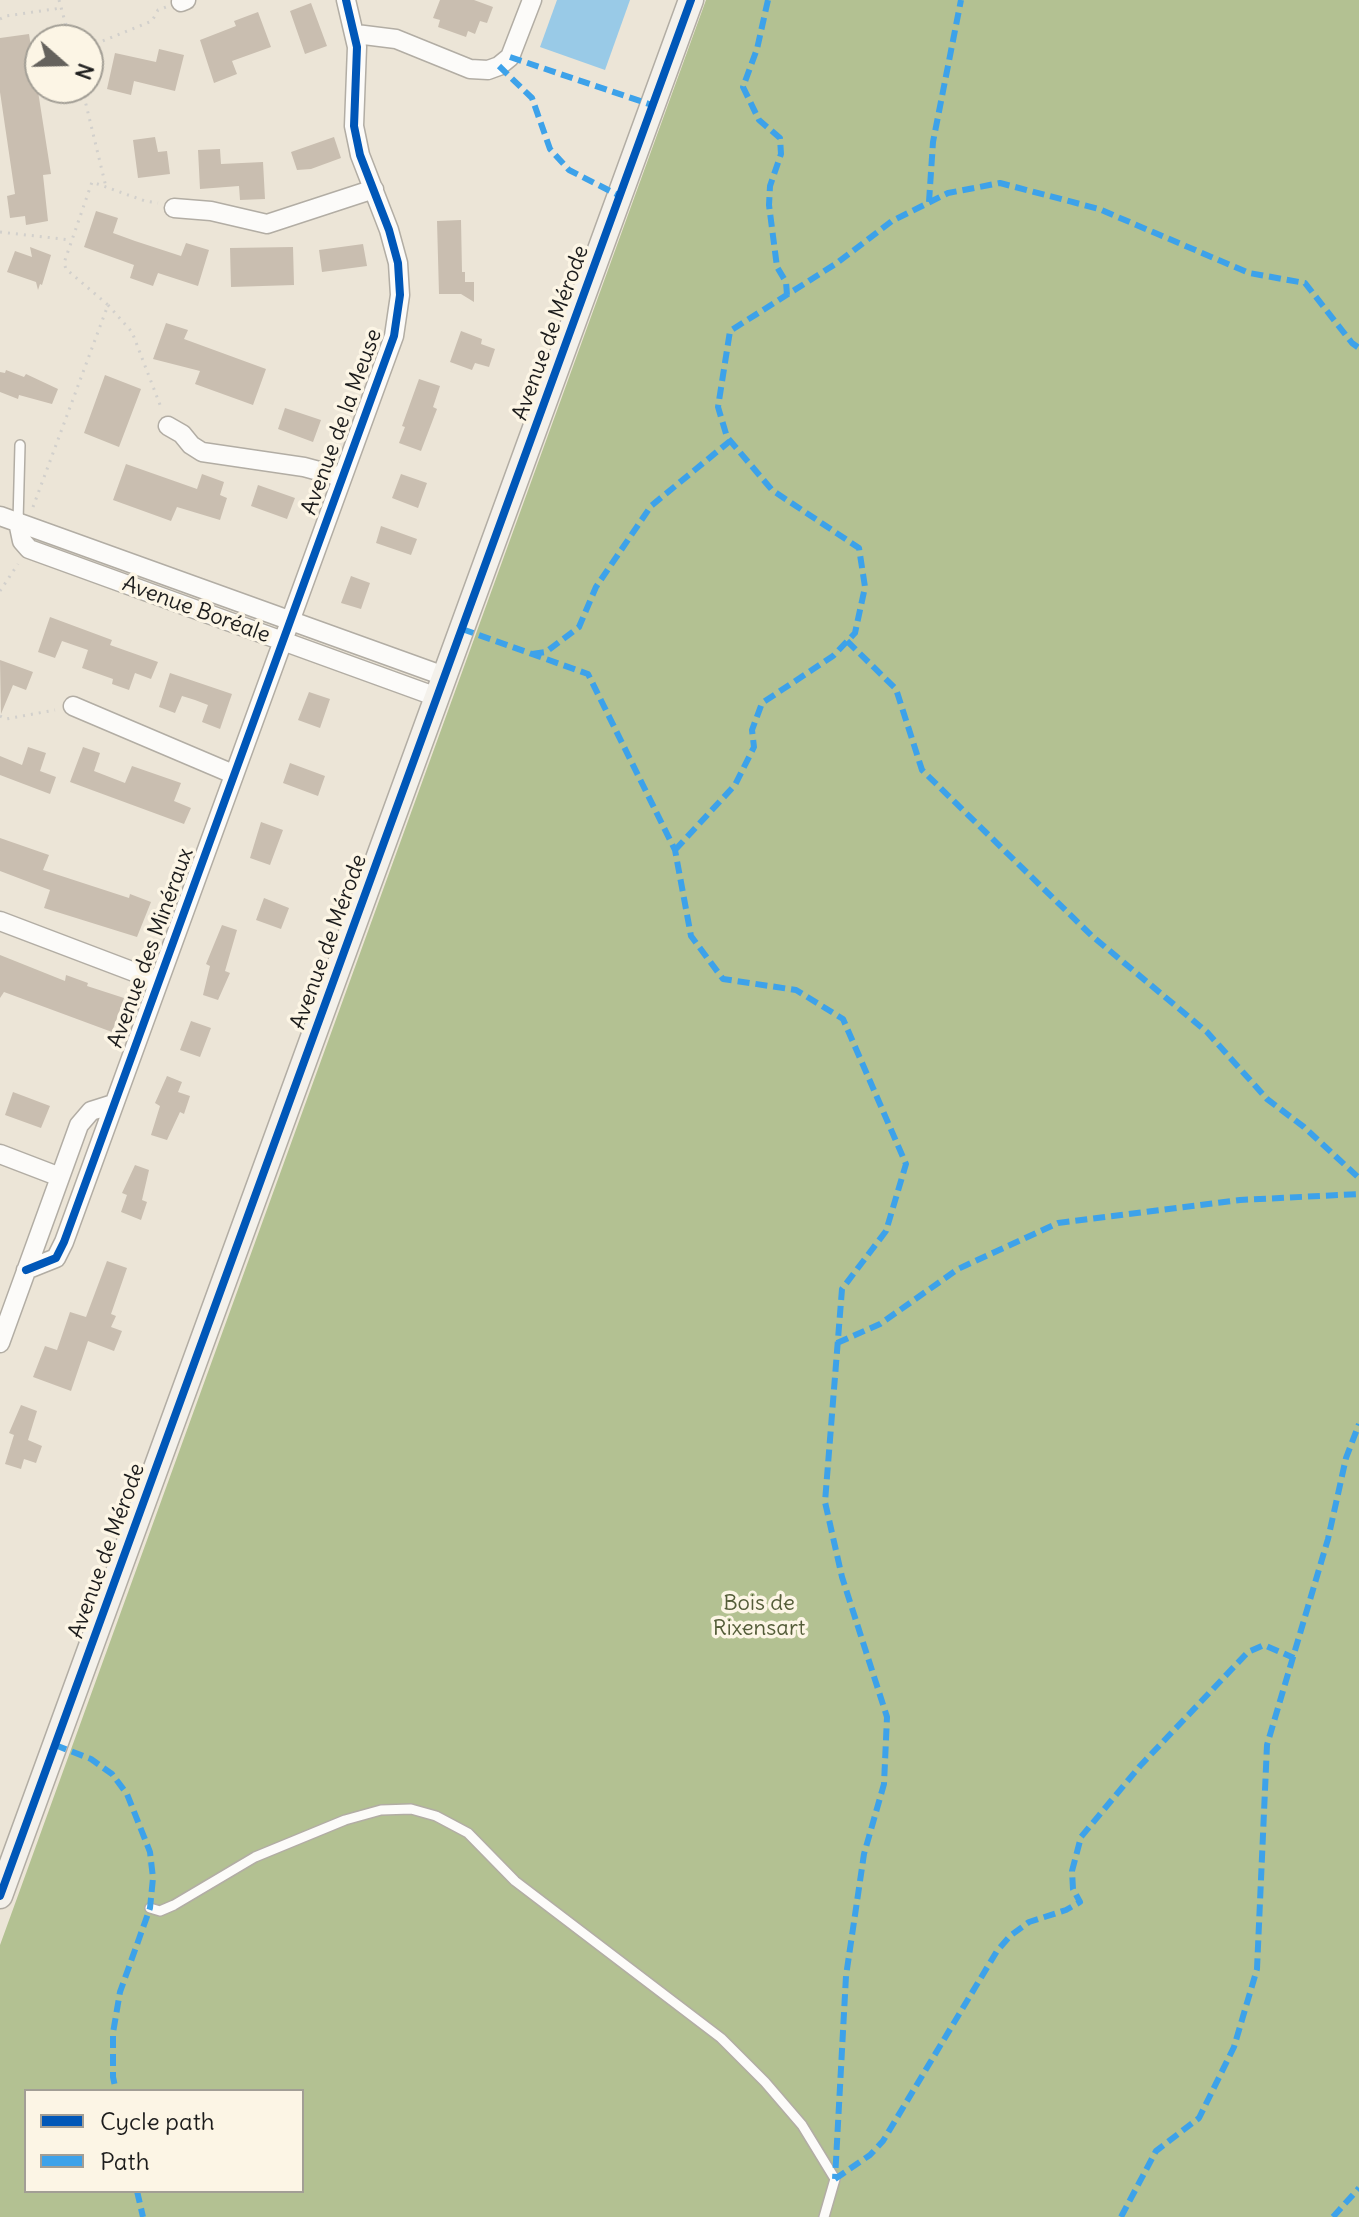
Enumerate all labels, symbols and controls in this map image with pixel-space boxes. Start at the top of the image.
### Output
north arrow [24,24,104,104]
text: N [69,60,100,83]
street label: Avenue de Mérode [507,242,595,424]
street label: Avenue de la Meuse [296,325,388,519]
street label: Avenue Boréale [119,571,273,649]
street label: Avenue des Minéraux [103,844,199,1052]
street label: Avenue de Mérode [285,851,373,1033]
street label: Avenue de Mérode [63,1460,151,1642]
park label: Bois de Rixensart [713,1591,805,1642]
legend [24,2089,304,2193]
text: Cycle path [100,2106,215,2136]
text: Path [100,2146,150,2176]

